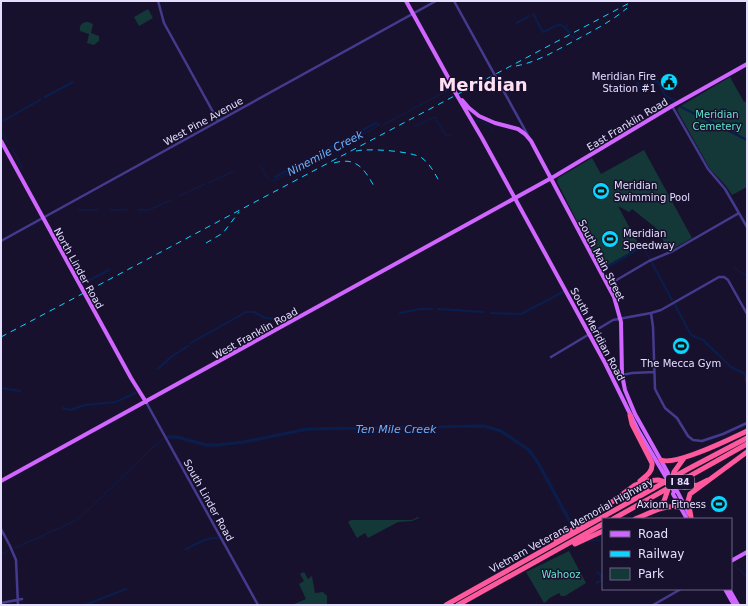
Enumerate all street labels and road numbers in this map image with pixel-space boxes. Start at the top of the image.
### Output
street label: West Pine Avenue [162,95,245,148]
street label: East Franklin Road [585,96,670,153]
street label: South Main Street [576,218,627,303]
street label: North Linder Road [52,226,105,311]
street label: South Meridian Road [568,286,627,383]
street label: West Franklin Road [211,306,300,361]
street label: South Linder Road [181,457,236,543]
road number: I 84 [666,475,694,489]
street label: Vietnam Veterans Memorial Highway [488,476,655,575]

